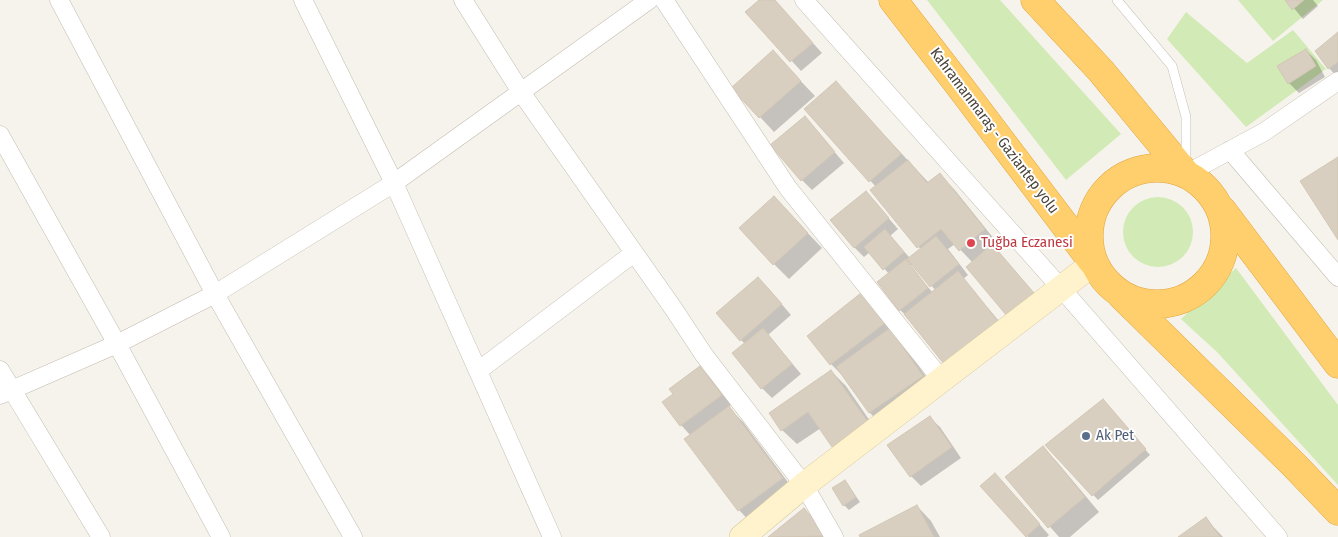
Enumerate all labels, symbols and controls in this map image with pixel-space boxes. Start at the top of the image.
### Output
street label: Kahramanmaraş - Gaziantep yolu [926,45,1062,217]
place label: Tuğba Eczanesi [981,234,1073,252]
marker: Tuğba Eczanesi [965,237,977,249]
place label: Ak Pet [1096,427,1134,445]
marker: Ak Pet [1080,430,1092,442]

